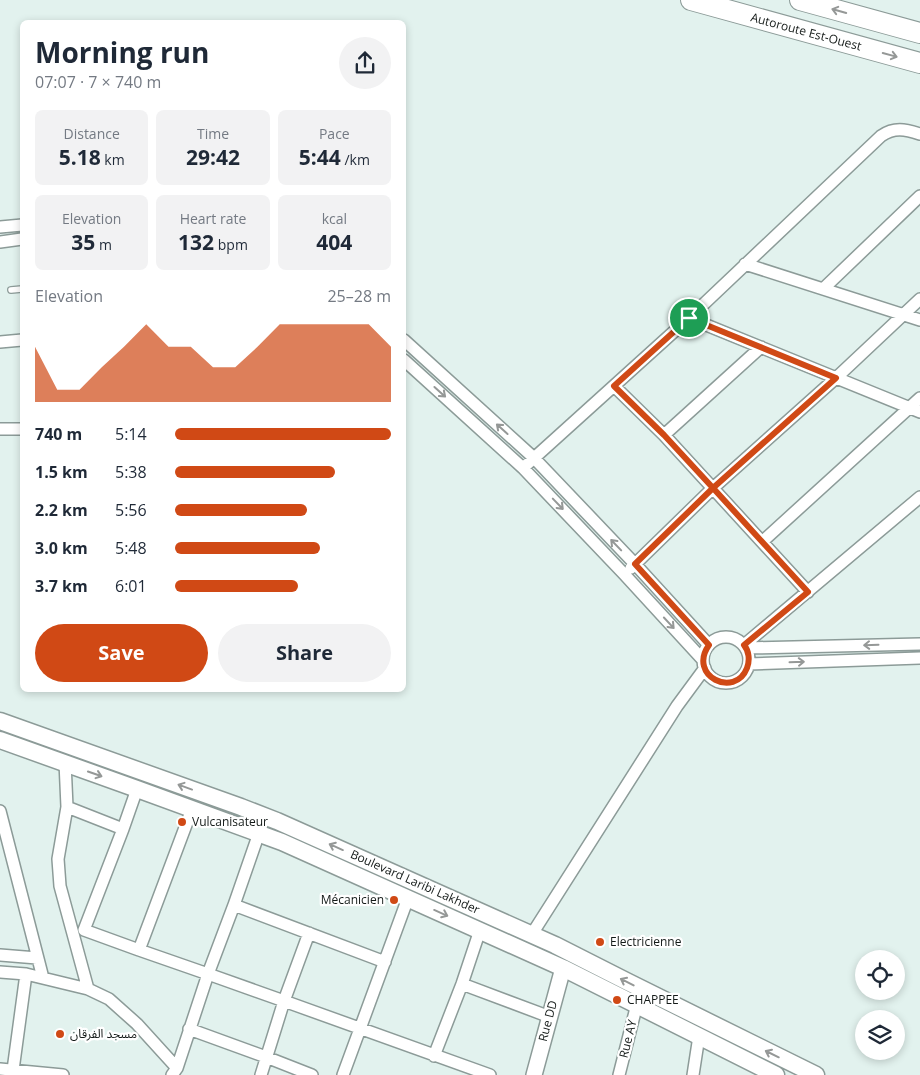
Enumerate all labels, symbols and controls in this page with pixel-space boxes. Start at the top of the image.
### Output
one-way arrow [832,6,848,15]
street label: Autoroute Est-Ouest [749,9,863,54]
text: Morning run [35,33,209,71]
button: share [339,37,391,89]
one-way arrow [882,51,898,60]
text: 07:07 · 7 × 740 m [35,71,161,93]
text: Distance [64,124,120,143]
text: Time [197,124,229,143]
text: Pace [319,124,350,143]
text: 5.18 [59,143,101,171]
text: 29:42 [186,143,240,171]
text: 5:44 [299,143,341,171]
text: km [101,150,125,169]
text: /km [341,150,370,169]
text: Elevation [62,209,121,228]
text: Heart rate [180,209,246,228]
text: kcal [322,209,347,228]
text: 35 [71,228,95,256]
text: 132 [178,228,214,256]
text: 404 [316,228,352,256]
text: m [95,235,112,254]
text: bpm [214,235,248,254]
text: Elevation [35,285,103,307]
text: 25–28 m [327,285,391,307]
pin [668,297,710,339]
icon: arrive [675,304,703,332]
one-way arrow [433,386,446,398]
text: 740 m [35,423,82,445]
text: 5:14 [115,423,147,445]
one-way arrow [495,423,508,435]
text: 1.5 km [35,461,88,483]
text: 5:38 [115,461,147,483]
one-way arrow [552,498,564,510]
text: 2.2 km [35,499,88,521]
text: 5:56 [115,499,147,521]
text: 3.0 km [35,537,88,559]
text: 5:48 [115,537,147,559]
one-way arrow [610,538,622,551]
text: 3.7 km [35,575,88,597]
text: 6:01 [115,575,147,597]
one-way arrow [663,616,675,629]
button: Save [35,624,208,682]
button: Share [218,624,391,682]
one-way arrow [864,640,880,650]
one-way arrow [789,657,805,667]
one-way arrow [87,770,103,779]
one-way arrow [178,782,194,791]
place label: Vulcanisateur [192,813,268,830]
marker: Vulcanisateur [176,816,188,828]
one-way arrow [329,842,344,852]
street label: Boulevard Laribi Lakhder [348,845,483,918]
place label: Mécanicien [321,891,384,908]
marker: Mécanicien [388,894,400,906]
one-way arrow [433,908,448,918]
place label: Electricienne [610,933,682,950]
marker: Electricienne [594,936,606,948]
map controls [855,950,905,1060]
button: locate [855,950,905,1000]
one-way arrow [619,977,634,987]
place label: CHAPPEE [627,991,679,1008]
marker: CHAPPEE [611,994,623,1006]
street label: Rue DD [534,998,561,1043]
button: layers [855,1010,905,1060]
street label: Rue AY [615,1018,641,1060]
place label: مسجد الفرقان [70,1025,137,1042]
marker: مسجد الفرقان [54,1028,66,1040]
one-way arrow [765,1048,780,1058]

